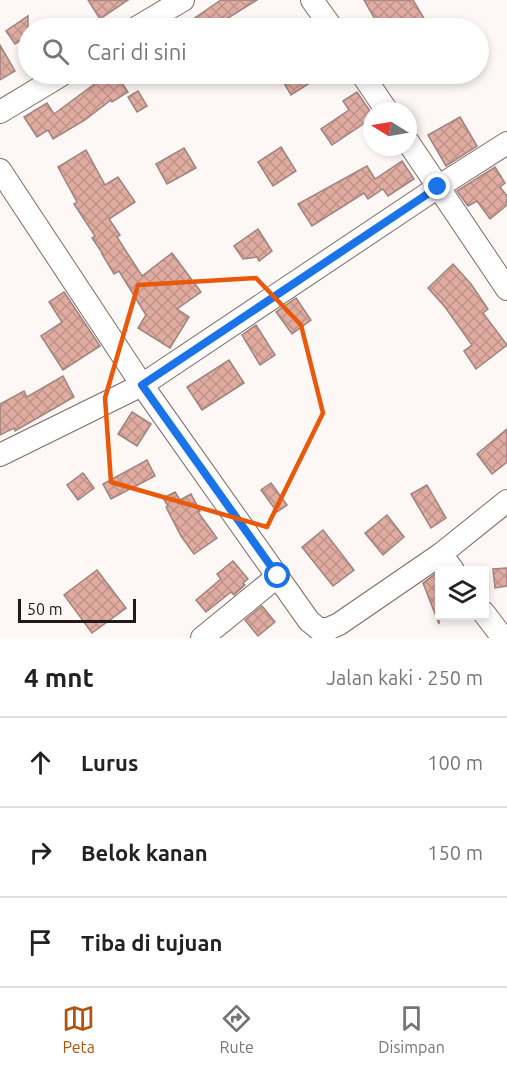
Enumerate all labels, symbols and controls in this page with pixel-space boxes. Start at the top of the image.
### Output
search box [18,18,489,84]
icon: search [39,35,72,68]
text: Cari di sini [87,39,187,64]
north arrow [363,102,417,156]
route end [424,173,450,199]
route start [264,562,290,588]
map controls [435,566,489,620]
button: layers [435,566,489,620]
scale bar [18,596,136,624]
text: 50 m [27,600,63,618]
text: 4 mnt [24,663,94,692]
text: Jalan kaki · 250 m [326,666,483,689]
icon: ahead [24,746,57,779]
text: Lurus [81,750,138,775]
text: 100 m [427,751,483,774]
icon: right [24,836,57,869]
text: Belok kanan [81,840,208,865]
text: 150 m [427,841,483,864]
icon: arrive [24,926,57,959]
text: Tiba di tujuan [81,930,222,955]
tab: Peta [62,1002,95,1056]
tab: Rute [220,1002,254,1056]
tab: Disimpan [378,1002,445,1056]

